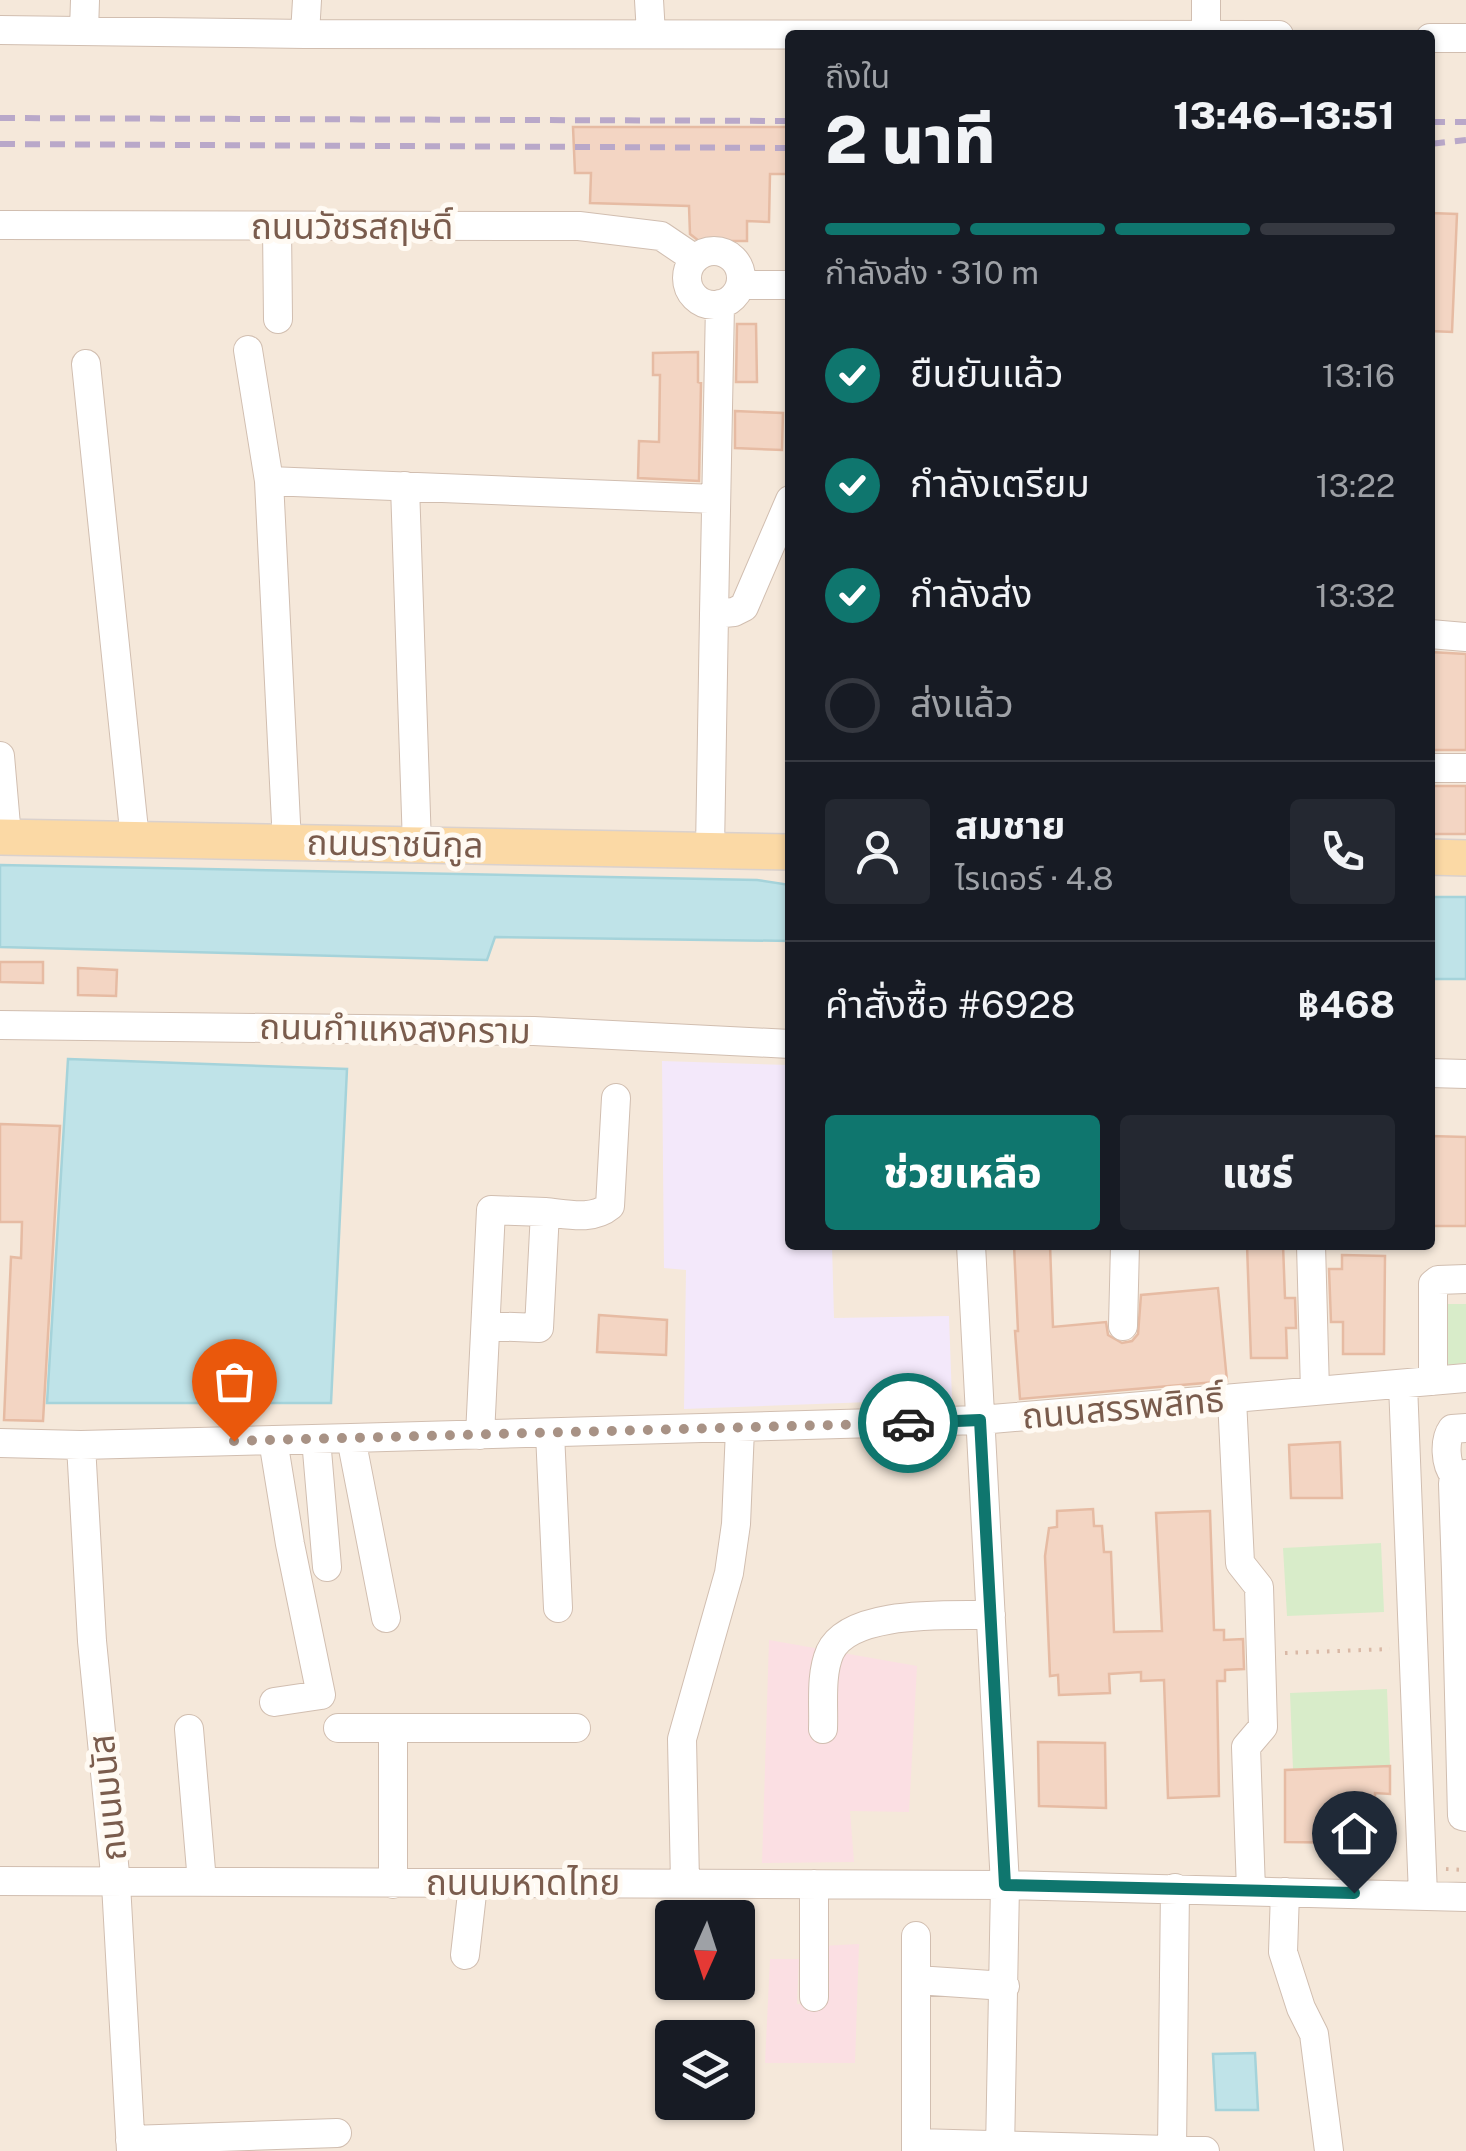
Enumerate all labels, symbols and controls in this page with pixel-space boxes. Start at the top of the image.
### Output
text: ถึงใน [825,58,890,95]
text: 13:46–13:51 [1173,93,1395,138]
text: 2 นาที [825,101,996,178]
street label: ถนนวัชรสฤษดิ์ [251,206,453,247]
text: กำลังส่ง · 310 m [825,254,1039,291]
icon: check [825,348,880,403]
text: ยืนยันแล้ว [910,351,1063,396]
text: 13:16 [1322,357,1395,394]
icon: check [825,458,880,513]
text: กำลังเตรียม [910,461,1090,506]
text: 13:22 [1316,467,1395,504]
icon: check [825,568,880,623]
text: กำลังส่ง [910,571,1032,616]
text: 13:32 [1315,577,1395,614]
text: ส่งแล้ว [910,681,1014,726]
button: person [825,799,930,904]
button: phone [1290,799,1395,904]
text: สมชาย [955,803,1065,848]
street label: ถนนราชนิกูล [306,821,484,867]
text: ไรเดอร์ · 4.8 [955,860,1114,897]
text: คำสั่งซื้อ #6928 [825,982,1075,1027]
text: ฿468 [1298,982,1395,1027]
street label: ถนนกำแหงสงคราม [259,1006,531,1051]
button: ช่วยเหลือ [825,1115,1100,1230]
button: แชร์ [1120,1115,1395,1230]
pin [192,1339,277,1442]
icon: bag [207,1354,262,1409]
courier [858,1373,958,1473]
street label: ถนนสรรพสิทธิ์ [1020,1378,1226,1437]
icon: car [881,1396,936,1451]
street label: ถนนมนัส [80,1733,135,1863]
pin [1312,1791,1397,1894]
icon: home [1327,1806,1382,1861]
street label: ถนนมหาดไทย [426,1862,620,1903]
north arrow [655,1900,755,2000]
map controls [655,1900,755,2120]
button: layers [655,2020,755,2120]

